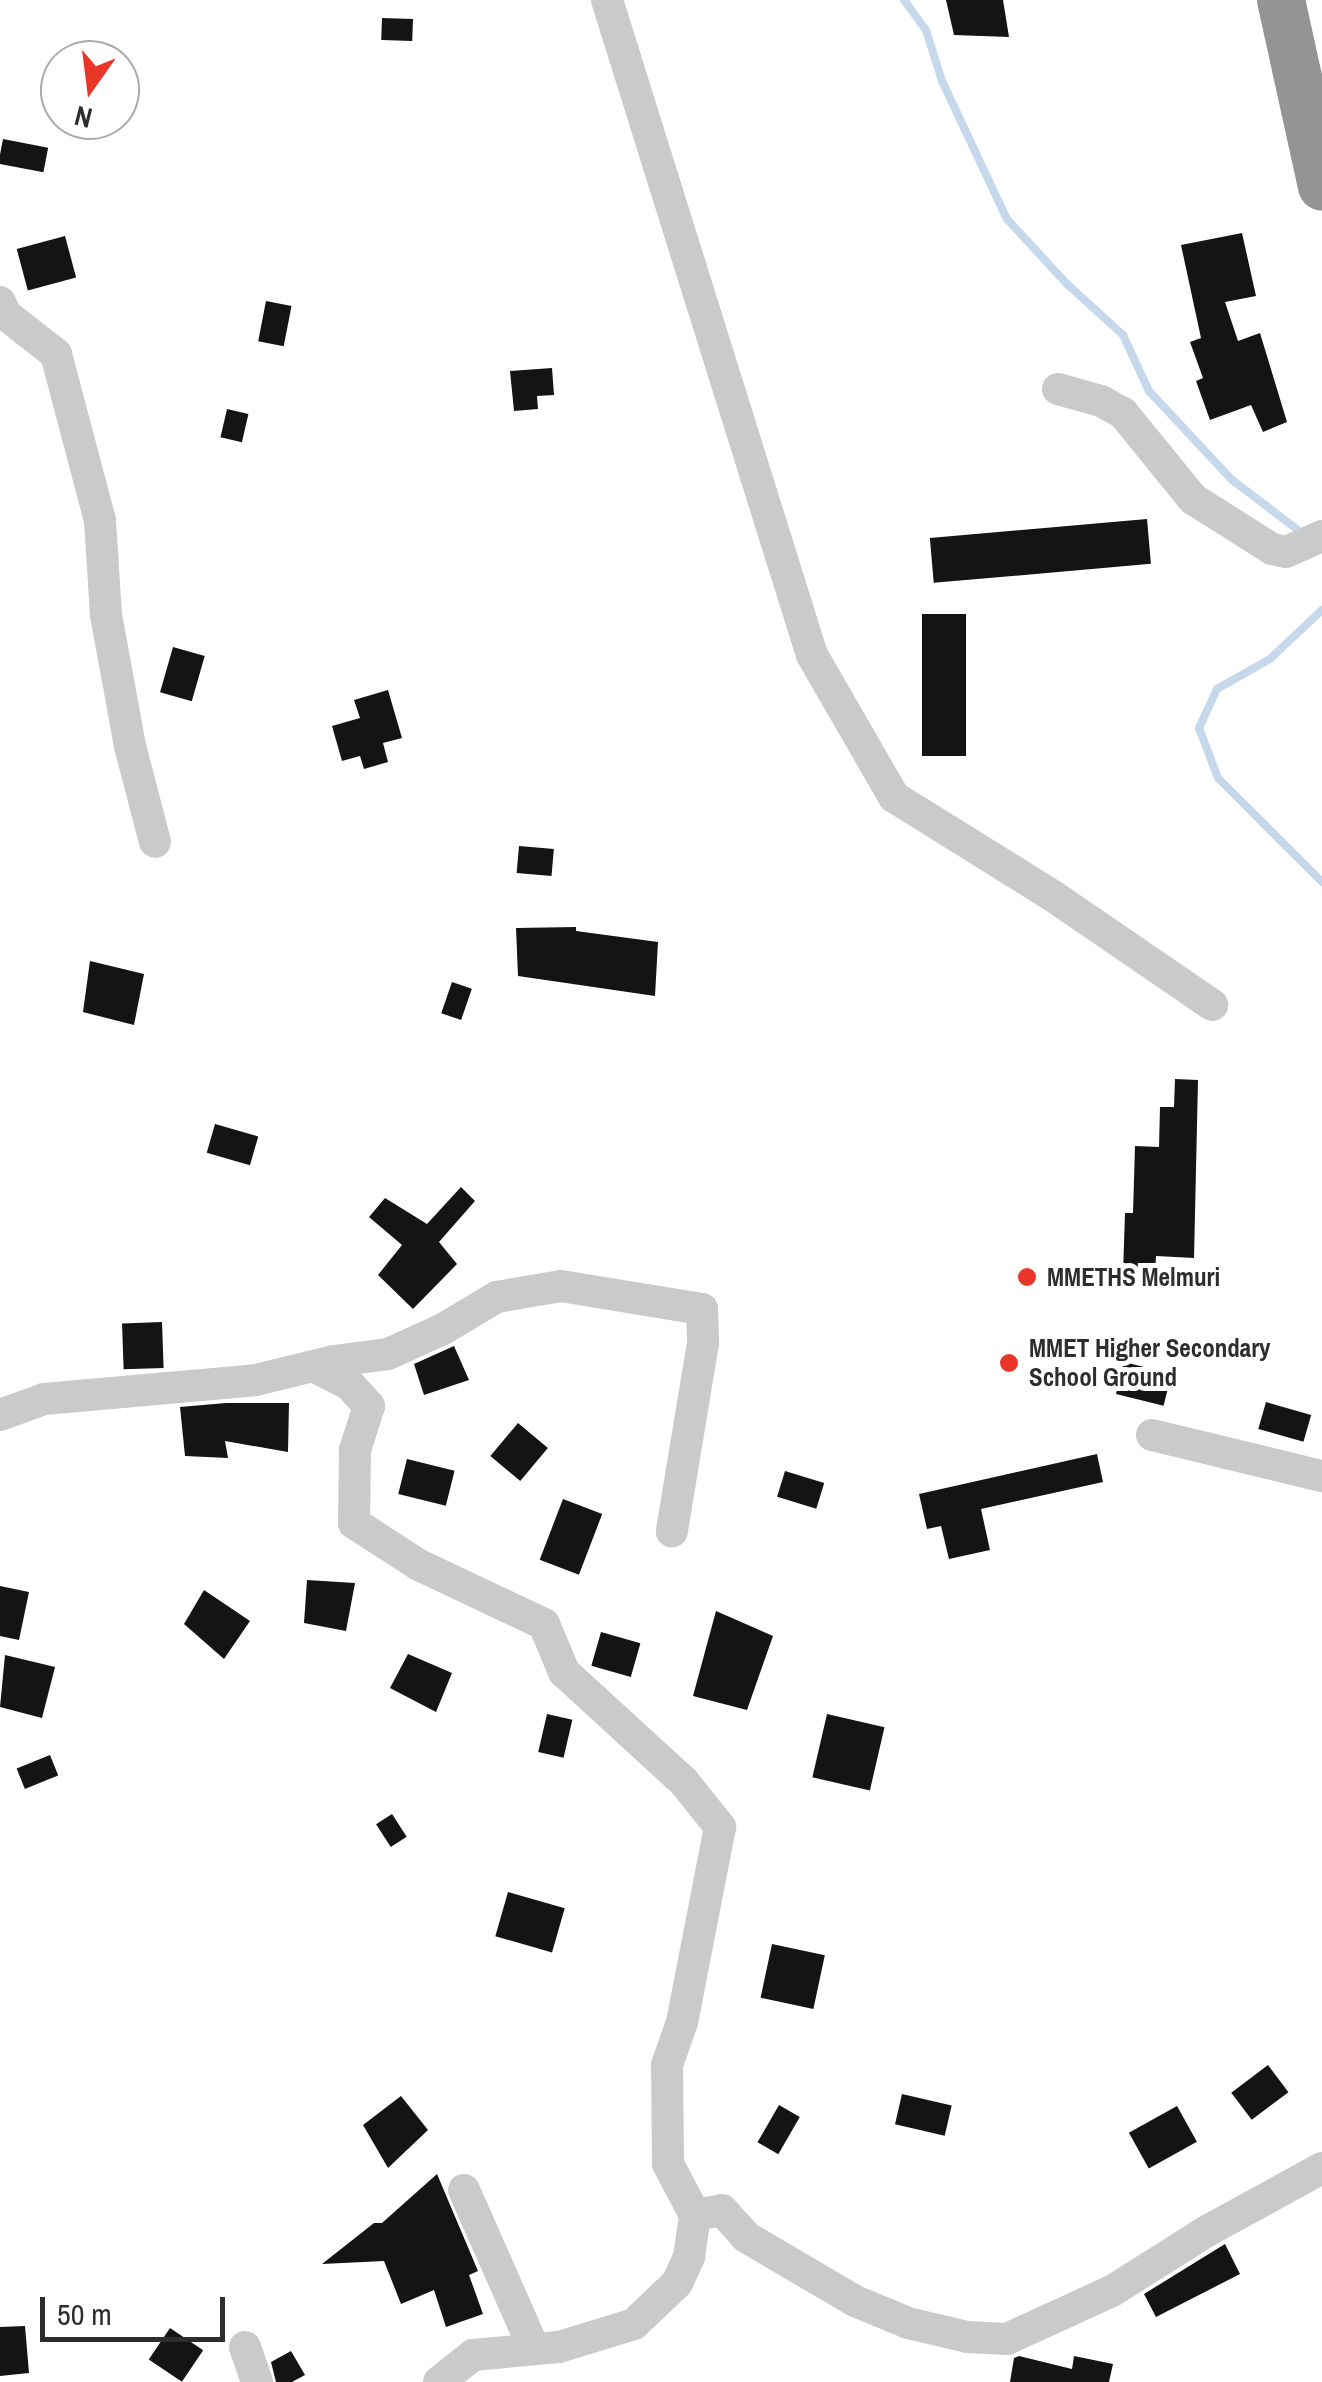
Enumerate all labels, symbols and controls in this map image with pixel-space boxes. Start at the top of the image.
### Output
north arrow [40,40,140,140]
text: N [71,97,96,138]
place label: MMETHS Melmuri [1047,1262,1220,1292]
marker: MMETHS Melmuri [1016,1266,1038,1288]
place label: MMET Higher Secondary School Ground [1029,1334,1270,1393]
marker: MMET Higher Secondary School Ground [998,1352,1020,1374]
scale bar [45,2277,230,2339]
text: 50 m [57,2294,112,2334]

